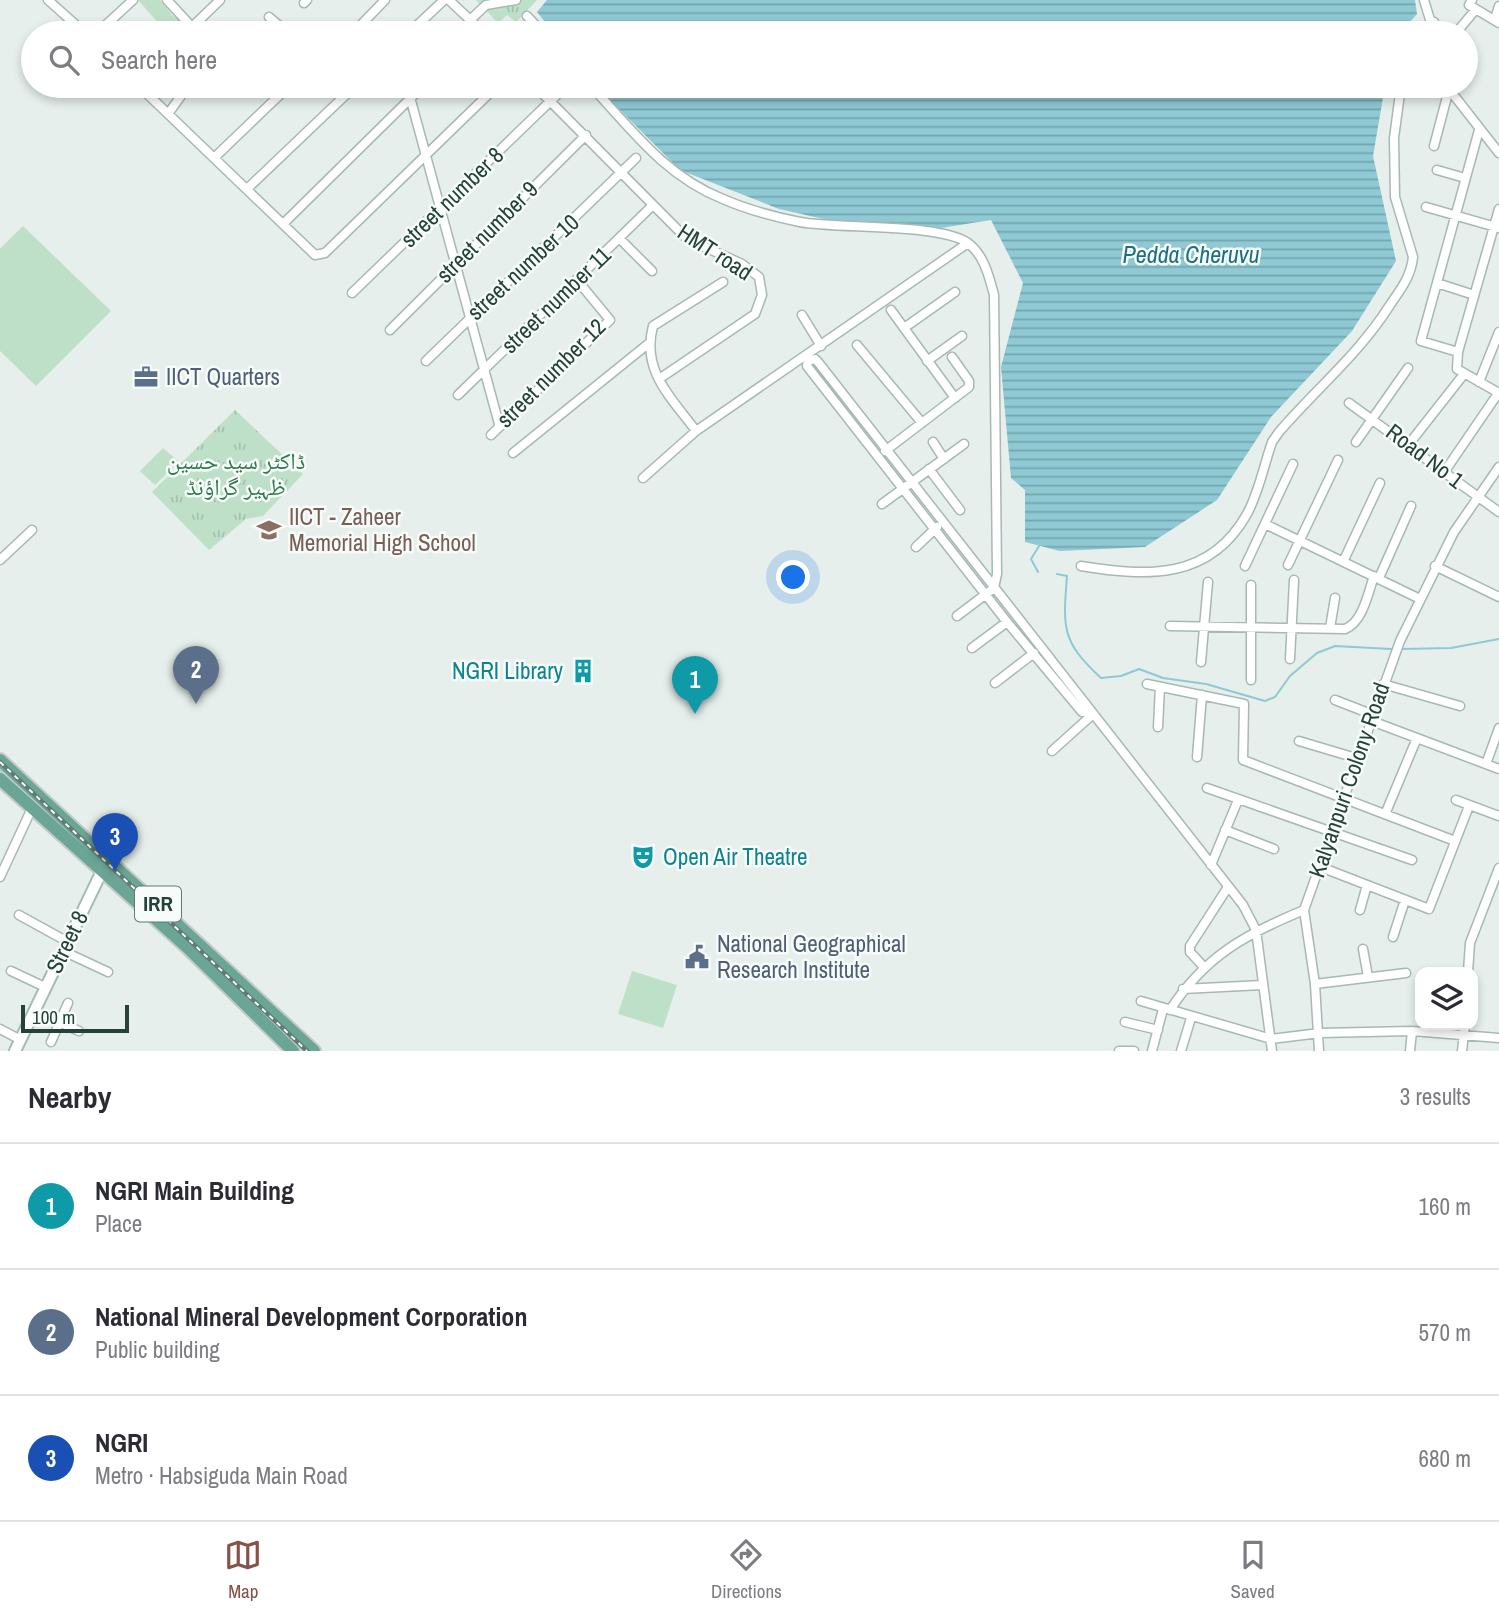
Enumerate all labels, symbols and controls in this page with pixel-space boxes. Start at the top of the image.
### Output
search box [21,21,1478,98]
icon: search [45,41,83,79]
text: Search here [101,42,217,77]
street label: street number 8 [393,140,510,254]
street label: street number 9 [429,174,544,289]
street label: street number 10 [460,207,585,327]
street label: HMT road [672,216,759,287]
water label: Pedda Cheruvu [1123,238,1259,270]
street label: street number 11 [494,239,618,360]
street label: street number 12 [489,311,612,434]
place label: IICT Quarters [166,361,280,392]
office icon: IICT Quarters [132,363,160,391]
street label: Road No 1 [1380,416,1471,495]
park label: ڈاکٹر سید حسین ظہیر گراؤنڈ [167,445,305,502]
place label: IICT - Zaheer Memorial High School [289,501,476,558]
school or university icon: IICT - Zaheer Memorial High School [255,516,283,544]
your location [776,560,810,594]
pin: 2 [173,646,219,704]
place label: NGRI Library [452,655,564,686]
pin: 1 [672,656,718,714]
building icon: NGRI Library [569,657,597,685]
street label: Kalyanpuri Colony Road [1301,678,1396,882]
pin: 3 [92,813,138,871]
place label: Open Air Theatre [663,841,807,872]
theatre icon: Open Air Theatre [629,843,657,871]
road number: IRR [135,886,181,922]
street label: Street 8 [38,905,95,978]
place label: National Geographical Research Institute [717,928,906,985]
public building icon: National Geographical Research Institute [683,943,711,971]
map controls [1415,967,1478,1030]
button: layers [1415,967,1478,1030]
scale bar [21,1002,130,1034]
text: 100 m [32,1004,75,1030]
text: Nearby [28,1077,111,1117]
text: 3 results [1400,1081,1471,1112]
text: NGRI Main Building [95,1173,294,1208]
text: 1 [46,1191,56,1222]
text: 160 m [1419,1191,1471,1222]
text: Place [95,1208,142,1239]
text: National Mineral Development Corporation [95,1299,527,1334]
text: 2 [46,1317,56,1348]
text: 570 m [1419,1317,1471,1348]
text: Public building [95,1334,220,1365]
text: NGRI [95,1425,148,1460]
text: 3 [46,1443,56,1474]
text: 680 m [1419,1443,1471,1474]
text: Metro · Habsiguda Main Road [95,1460,348,1491]
tab: Map [224,1536,262,1604]
tab: Directions [711,1536,782,1604]
tab: Saved [1231,1536,1275,1604]

